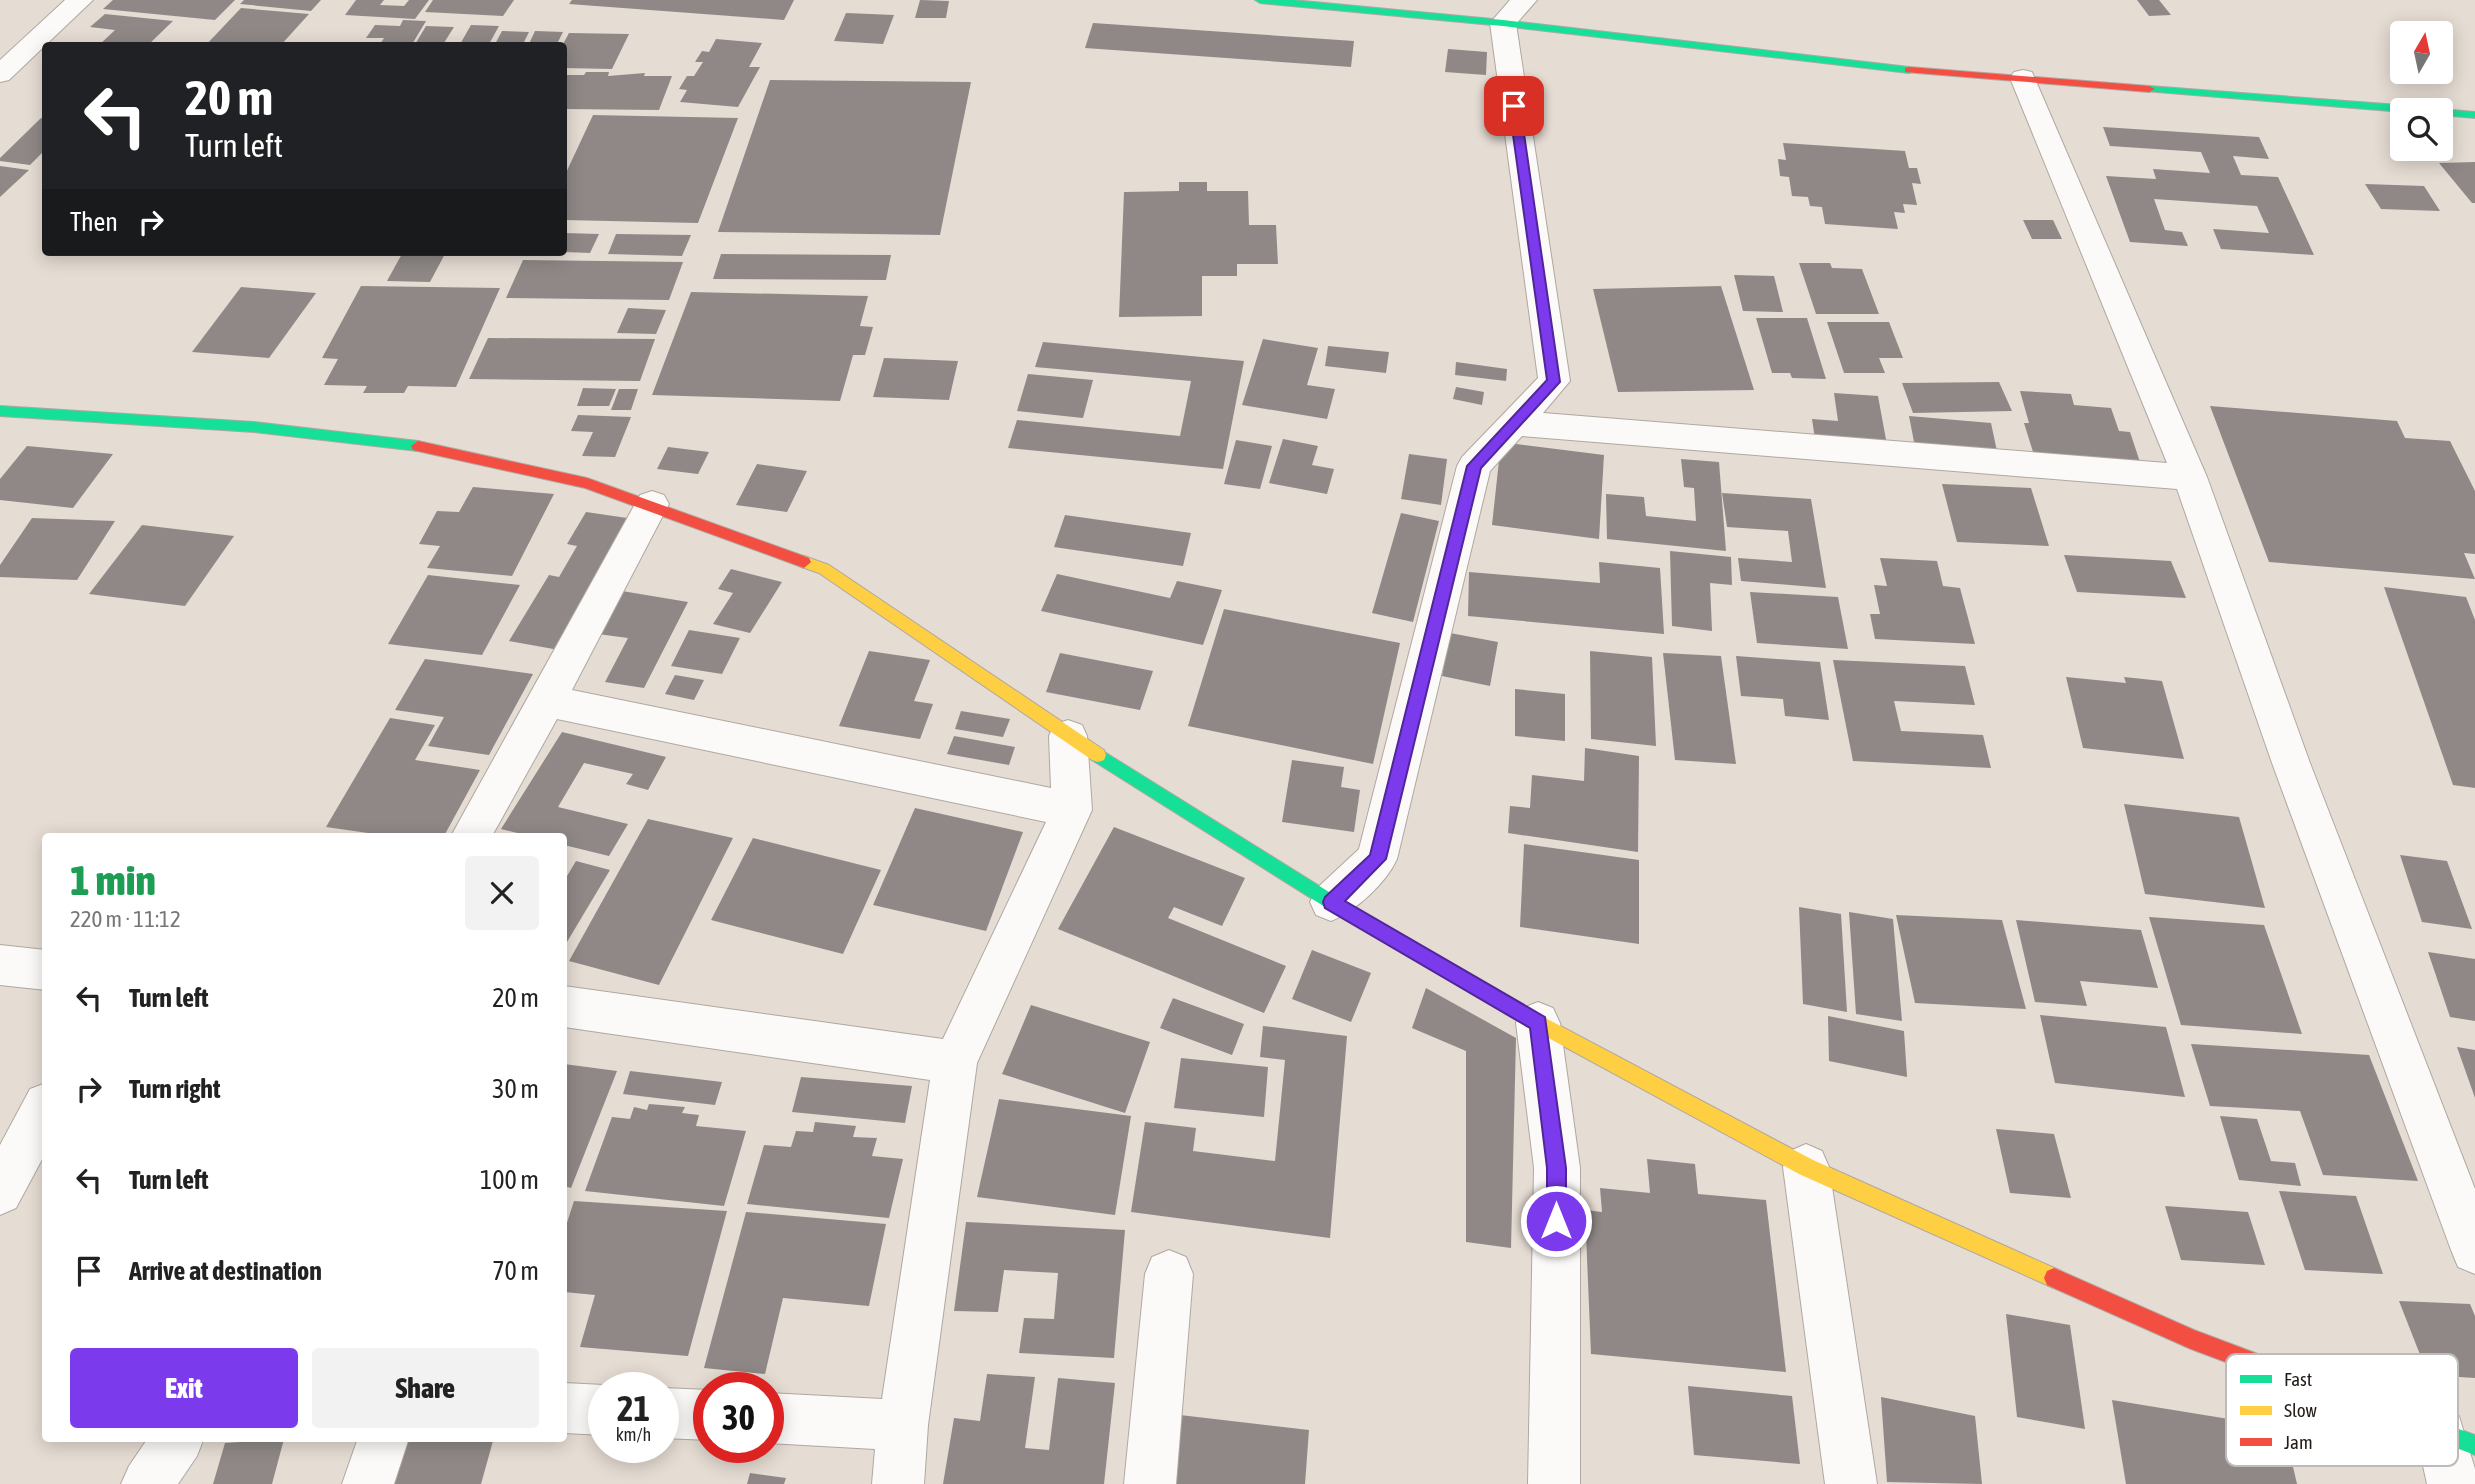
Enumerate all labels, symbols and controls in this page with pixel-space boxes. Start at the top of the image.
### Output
north arrow [2390,21,2454,84]
map controls [2390,21,2453,161]
text: 20 m [185,69,273,125]
icon: left [70,70,161,161]
pin [1484,76,1544,136]
icon: arrive [1495,87,1533,125]
button: search [2390,98,2453,161]
text: Turn left [185,127,283,164]
icon: right [132,203,170,241]
text: Then [70,207,118,237]
text: 1 min [70,856,156,904]
button: close [465,856,539,930]
text: 220 m · 11:12 [70,906,181,932]
icon: left [70,979,108,1017]
text: Turn left [129,983,209,1013]
text: 20 m [492,983,539,1013]
icon: right [70,1070,108,1108]
text: Turn right [129,1074,220,1104]
text: 30 m [492,1074,539,1104]
icon: left [70,1161,108,1199]
text: Turn left [129,1165,209,1195]
text: 100 m [480,1165,539,1195]
position arrow [1519,1184,1593,1258]
icon: arrive [70,1252,108,1290]
text: Arrive at destination [129,1256,322,1286]
text: 70 m [492,1256,539,1286]
button: Exit [70,1348,298,1428]
button: Share [312,1348,539,1428]
legend [2226,1354,2458,1466]
text: Fast [2284,1368,2312,1390]
speed limit sign: 30 [693,1372,784,1463]
text: 21 [617,1388,650,1428]
text: Slow [2284,1399,2318,1421]
text: km/h [616,1424,651,1445]
text: Jam [2284,1431,2313,1453]

